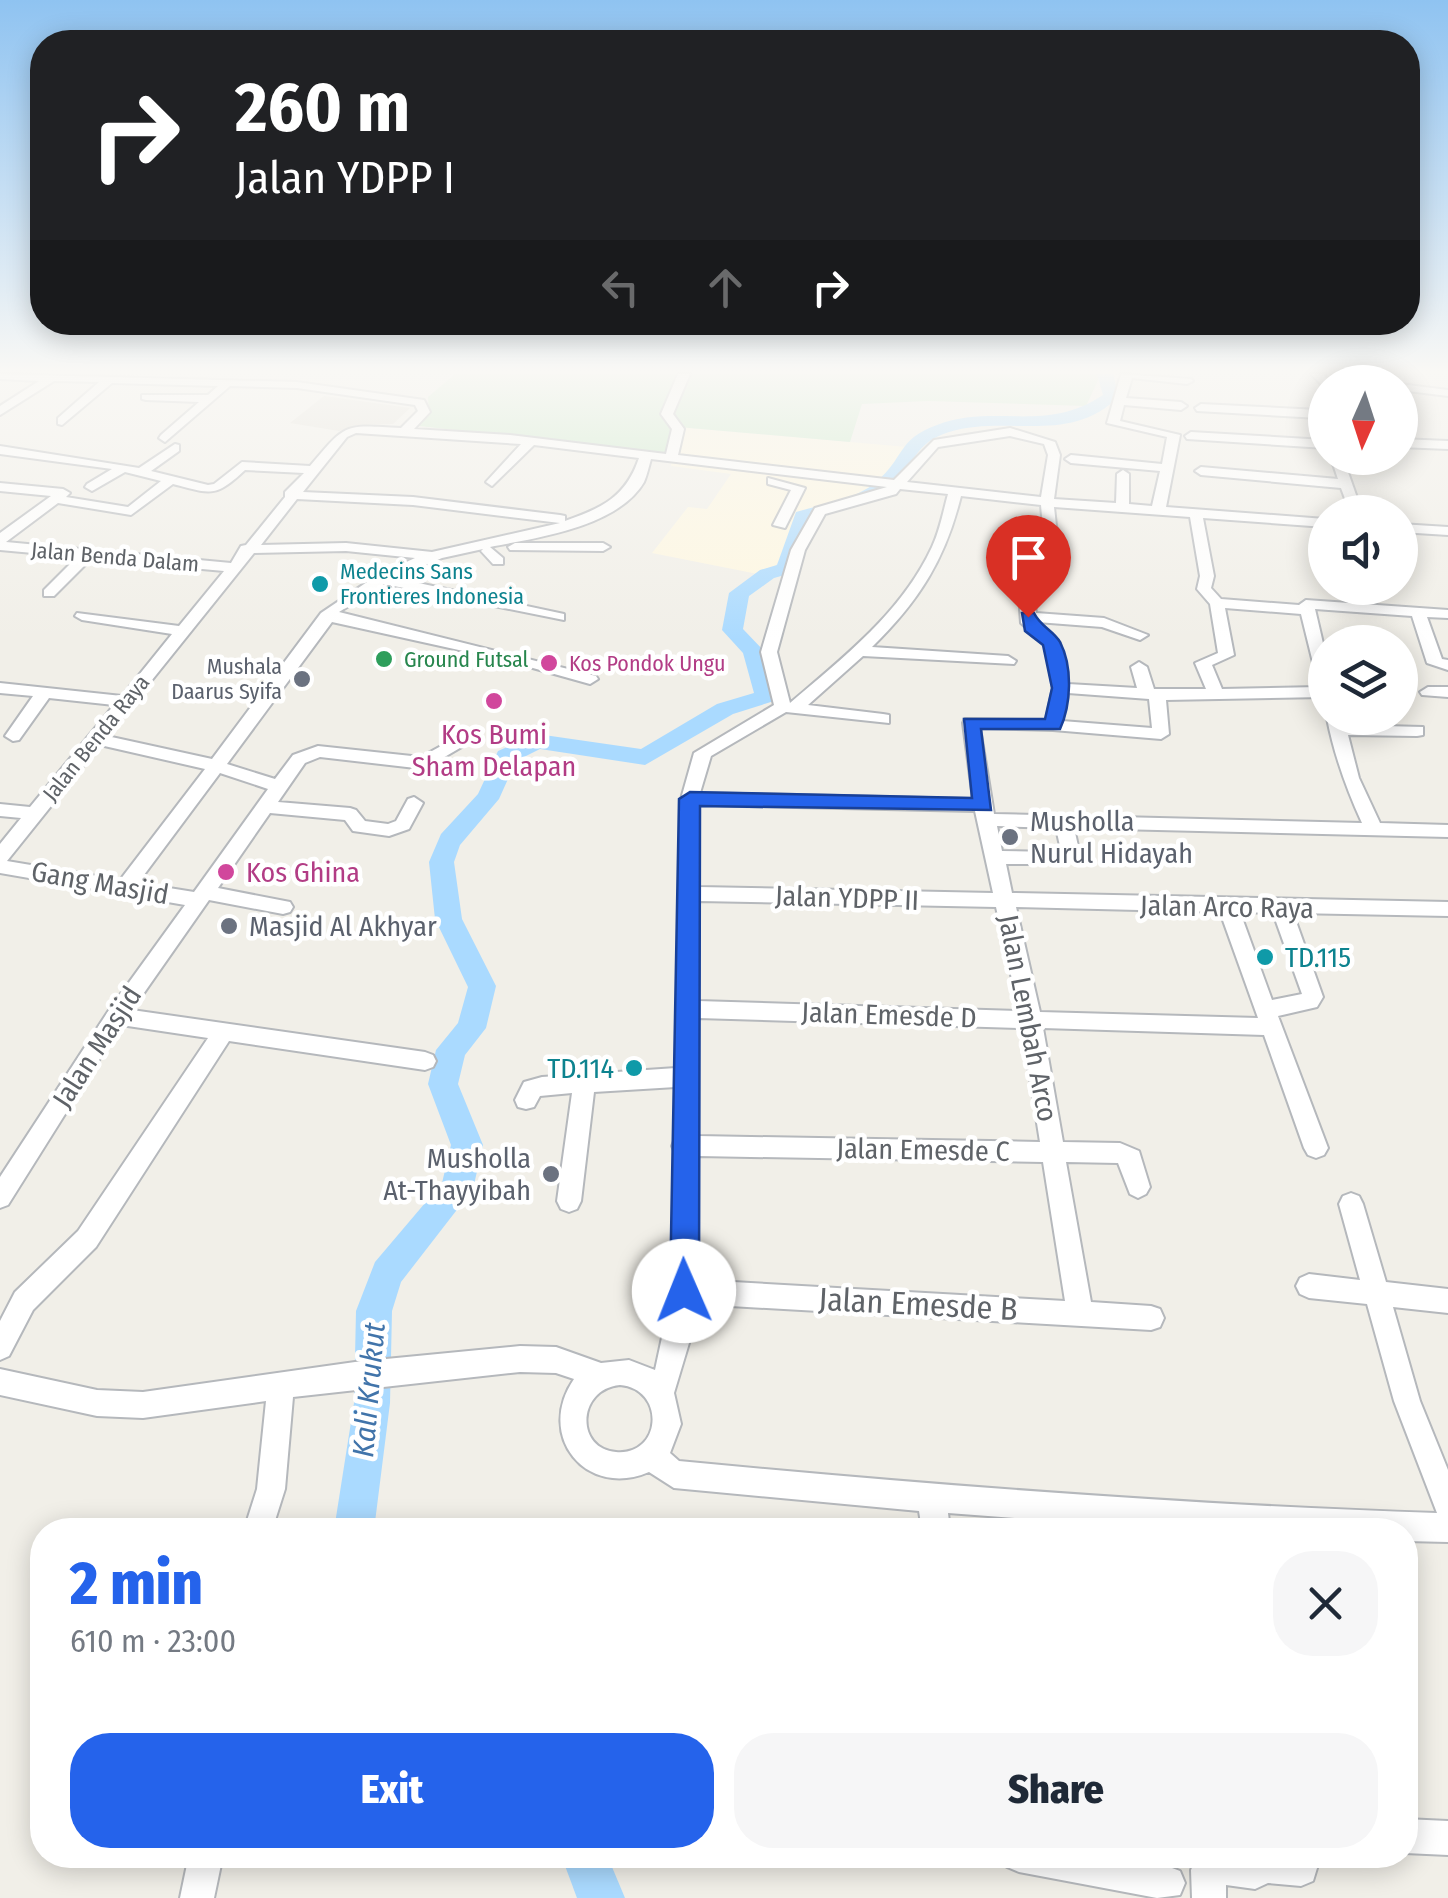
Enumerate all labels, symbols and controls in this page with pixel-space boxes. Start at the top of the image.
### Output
text: 260 m [235,66,410,150]
icon: right [70,70,200,200]
text: Jalan YDPP I [235,151,455,205]
icon: left [593,260,648,315]
icon: ahead [698,260,753,315]
icon: right [803,260,858,315]
north arrow [1308,365,1418,475]
map controls [1308,365,1418,735]
button: sound [1308,495,1418,605]
pin [986,515,1071,618]
icon: arrive [1001,530,1056,585]
street label: Jalan Benda Dalam [30,536,200,578]
place label: Medecins Sans Frontieres Indonesia [340,558,524,610]
marker: Medecins Sans Frontieres Indonesia [309,573,331,595]
button: layers [1308,625,1418,735]
place label: Ground Futsal [404,646,529,673]
marker: Ground Futsal [373,648,395,670]
place label: Kos Pondok Ungu [569,650,725,677]
marker: Kos Pondok Ungu [538,652,560,674]
place label: Mushala Daarus Syifa [171,653,282,705]
marker: Mushala Daarus Syifa [291,668,313,690]
street label: Jalan Benda Raya [37,669,155,807]
marker: Kos Bumi Sham Delapan [483,690,505,712]
place label: Kos Bumi Sham Delapan [412,718,576,783]
place label: Musholla Nurul Hidayah [1030,805,1193,870]
marker: Musholla Nurul Hidayah [999,826,1021,848]
street label: Gang Masjid [29,855,171,911]
place label: Kos Ghina [246,856,360,889]
marker: Kos Ghina [215,861,237,883]
street label: Jalan YDPP II [774,879,920,917]
street label: Jalan Arco Raya [1140,889,1314,925]
place label: Masjid Al Akhyar [249,910,437,943]
street label: Jalan Lembah Arco [992,912,1064,1124]
marker: Masjid Al Akhyar [218,915,240,937]
place label: TD.115 [1285,941,1351,974]
marker: TD.115 [1254,946,1276,968]
street label: Jalan Masjid [46,980,148,1114]
street label: Jalan Emesde D [801,995,977,1035]
place label: TD.114 [547,1052,614,1085]
marker: TD.114 [623,1057,645,1079]
street label: Jalan Emesde C [836,1132,1010,1168]
place label: Musholla At-Thayyibah [383,1142,531,1207]
marker: Musholla At-Thayyibah [540,1163,562,1185]
position arrow [632,1239,736,1343]
street label: Jalan Emesde B [818,1280,1018,1328]
water label: Kali Krukut [345,1321,393,1459]
text: 2 min [70,1548,203,1620]
button: close [1273,1551,1378,1656]
text: 610 m · 23:00 [70,1622,236,1660]
button: Exit [70,1733,714,1848]
button: Share [734,1733,1378,1848]

